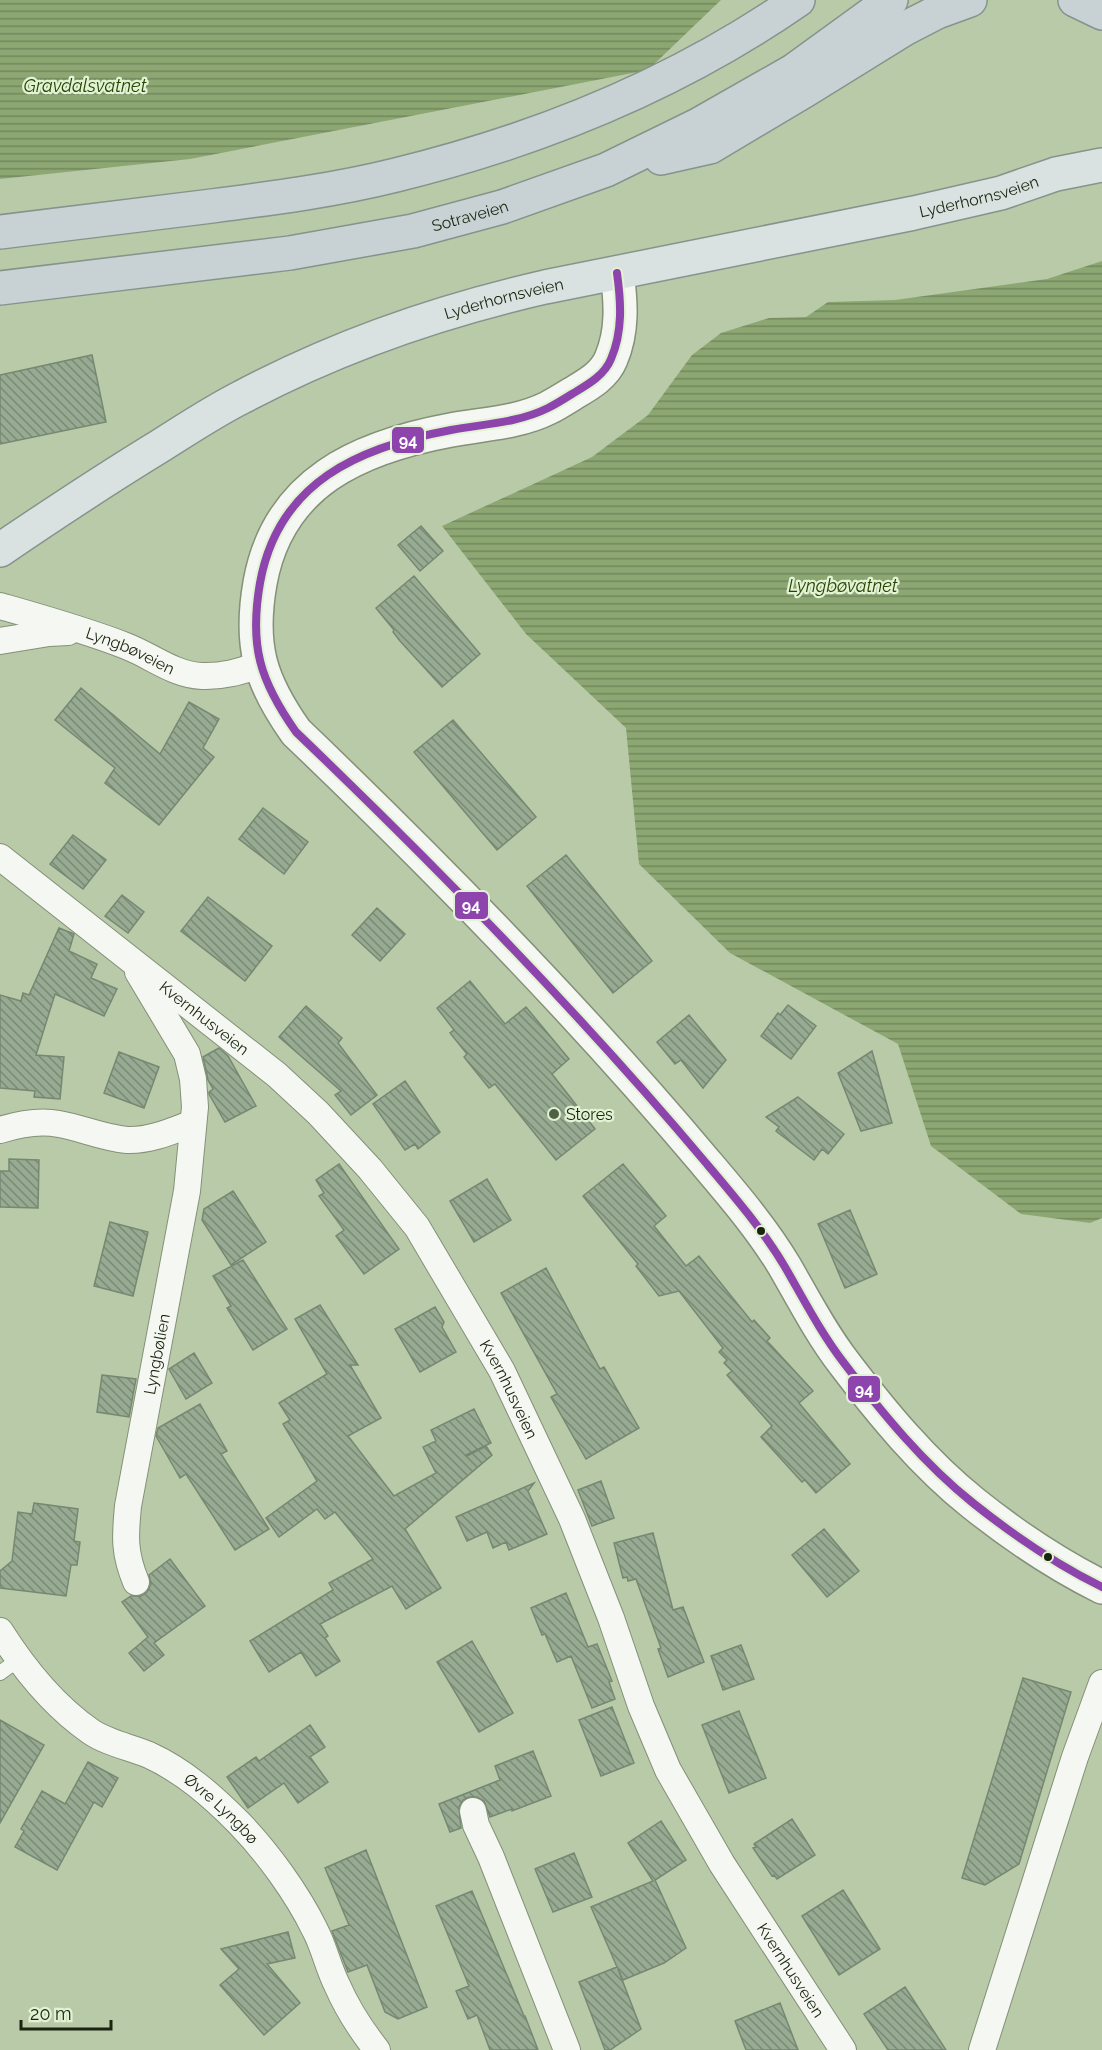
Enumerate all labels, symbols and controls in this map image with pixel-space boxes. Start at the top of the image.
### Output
water label: Gravdalsvatnet [24,75,147,96]
street label: Lyderhornsveien [917,171,1041,221]
street label: Sotraveien [430,196,511,235]
street label: Lyderhornsveien [442,274,565,323]
line badge: 94 [391,426,425,454]
text: 94 [399,431,417,450]
water label: Lyngbøvatnet [788,575,898,596]
street label: Lyngbøveien [84,623,178,678]
line badge: 94 [454,891,489,920]
text: 94 [462,896,480,915]
street label: Kvernhusveien [156,977,253,1059]
place label: Stores [566,1105,613,1124]
marker: Stores [547,1107,561,1121]
unlabelled marker [755,1225,767,1237]
street label: Lyngbølien [140,1312,173,1396]
street label: Kvernhusveien [476,1336,542,1442]
line badge: 94 [847,1375,881,1403]
text: 94 [855,1380,873,1399]
unlabelled marker [1042,1551,1054,1563]
street label: Øvre Lyngbø [181,1769,263,1848]
street label: Kvernhusveien [753,1919,828,2021]
scale bar [21,1993,111,2031]
text: 20 m [30,2003,72,2024]

